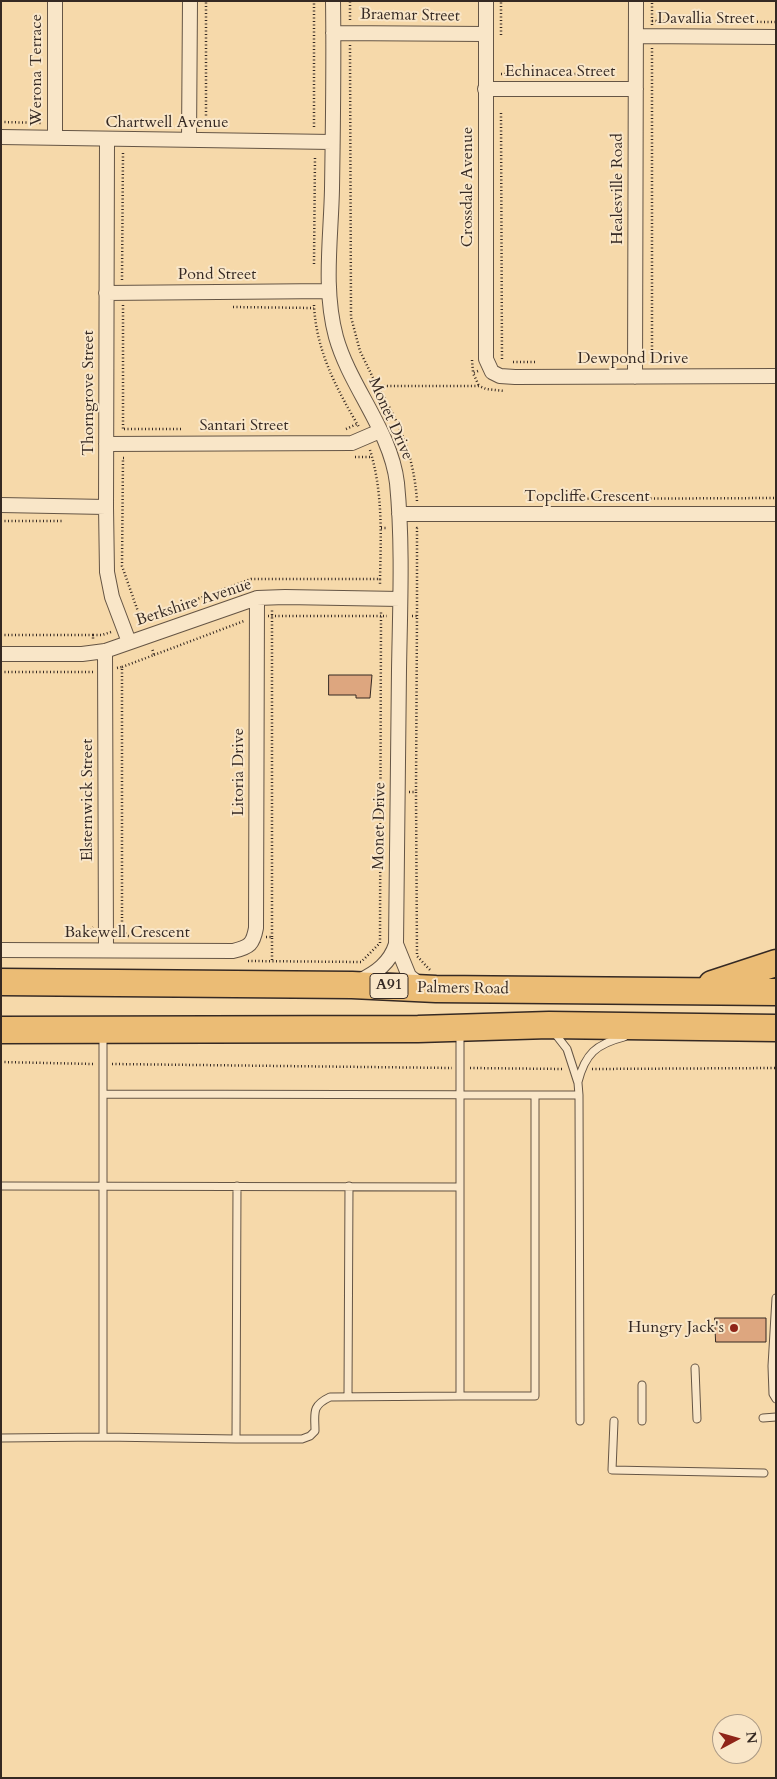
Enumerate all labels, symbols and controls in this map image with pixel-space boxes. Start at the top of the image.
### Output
street label: Braemar Street [360,6,460,26]
street label: Davallia Street [657,9,755,29]
street label: Werona Terrace [27,14,47,126]
street label: Echinacea Street [505,62,615,82]
street label: Chartwell Avenue [105,113,229,133]
street label: Crossdale Avenue [458,127,478,247]
street label: Healesville Road [608,133,628,245]
street label: Pond Street [178,265,256,285]
street label: Thorngrove Street [79,330,99,456]
street label: Dewpond Drive [578,349,688,369]
street label: Monet Drive [363,375,417,463]
street label: Santari Street [199,416,289,436]
street label: Topcliffe Crescent [524,487,650,507]
street label: Berkshire Avenue [134,575,254,631]
street label: Litoria Drive [229,728,249,816]
street label: Elsternwick Street [78,739,98,861]
street label: Monet Drive [370,782,390,870]
street label: Bakewell Crescent [64,923,190,943]
road number: A91 [370,974,408,998]
street label: Palmers Road [417,979,509,999]
place label: Hungry Jack's [628,1318,724,1338]
marker: Hungry Jack's [728,1322,740,1334]
north arrow [712,1714,762,1764]
text: N [741,1730,762,1745]

